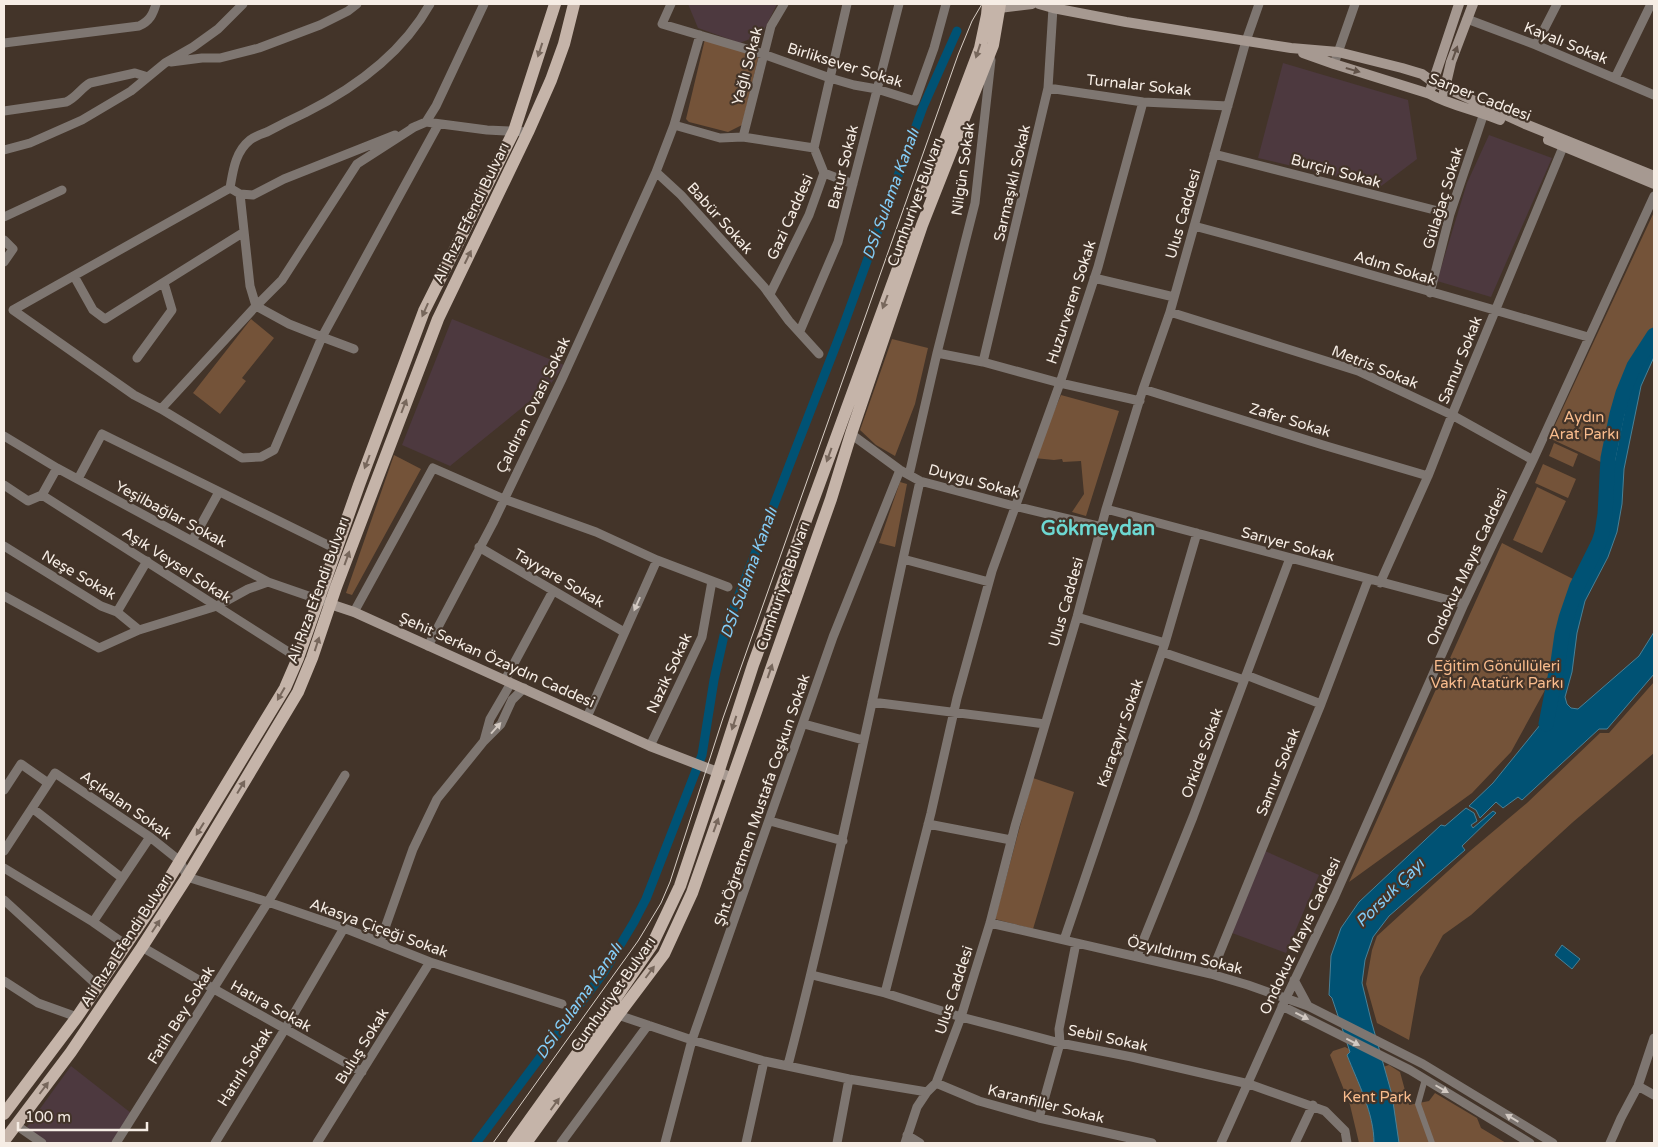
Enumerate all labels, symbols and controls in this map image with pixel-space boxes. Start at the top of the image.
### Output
street label: Kayalı Sokak [1521,18,1611,68]
street label: Yağlı Sokak [728,25,766,107]
street label: Birliksever Sokak [785,39,905,91]
one-way arrow [536,43,544,58]
one-way arrow [974,44,982,59]
one-way arrow [1451,45,1459,60]
one-way arrow [1346,66,1361,74]
street label: Sarper Caddesi [1426,69,1534,125]
street label: Turnalar Sokak [1086,71,1192,99]
street label: Nilgün Sokak [948,121,978,217]
street label: Batur Sokak [824,123,862,211]
street label: Sarmaşıklı Sokak [990,123,1034,243]
water label: DSİ Sulama Kanalı [858,125,924,262]
street label: Cumhuriyet Bulvarı [883,135,947,269]
street label: Ali Rıza Efendi Bulvarı [429,139,513,287]
street label: Gülağaç Sokak [1419,145,1467,251]
street label: Burçin Sokak [1289,150,1383,192]
street label: Ulus Caddesi [1162,167,1204,261]
street label: Gazi Caddesi [763,171,817,263]
street label: Babür Sokak [683,179,757,257]
street label: Huzurveren Sokak [1043,238,1099,366]
street label: Adım Sokak [1352,247,1438,289]
one-way arrow [464,250,472,264]
one-way arrow [881,295,889,310]
one-way arrow [421,303,429,317]
street label: Samur Sokak [1434,313,1486,407]
street label: Çaldıran Ovası Sokak [492,334,574,476]
street label: Metris Sokak [1329,341,1421,393]
one-way arrow [400,398,408,413]
street label: Zafer Sokak [1247,399,1333,441]
park label: Aydın Arat Parkı [1549,408,1619,443]
one-way arrow [825,447,832,462]
one-way arrow [363,455,371,469]
street label: Duygu Sokak [926,460,1022,502]
street label: Yeşilbağlar Sokak [112,477,230,551]
street label: Ondokuz Mayıs Caddesi [1423,486,1511,648]
water label: DSİ Sulama Kanalı [716,504,782,641]
street label: Ali Rıza Efendi Bulvarı [283,514,353,666]
district label: Gökmeydan [1041,517,1155,541]
street label: Cumhuriyet Bulvarı [752,519,814,653]
street label: Aşık Veysel Sokak [119,523,235,607]
street label: Sarıyer Sokak [1239,523,1337,565]
street label: Tayyare Sokak [511,545,607,611]
street label: Neşe Sokak [39,546,119,604]
one-way arrow [343,550,351,565]
street label: Ulus Caddesi [1045,555,1087,649]
one-way arrow [632,597,640,611]
street label: Şehit Serkan Özaydın Caddesi [396,609,598,711]
street label: Nazik Sokak [643,630,695,716]
one-way arrow [313,636,321,651]
park label: Eğitim Gönüllüleri Vakfı Atatürk Parkı [1431,657,1563,692]
one-way arrow [767,664,774,679]
street label: Şht.Öğretmen Mustafa Coşkun Sokak [710,671,814,929]
street label: Karaçayır Sokak [1093,676,1147,790]
one-way arrow [277,686,285,701]
street label: Orkide Sokak [1177,705,1227,801]
one-way arrow [730,716,738,731]
one-way arrow [491,722,502,735]
street label: Samur Sokak [1252,725,1304,819]
street label: Açıkalan Sokak [77,767,175,843]
one-way arrow [237,781,246,794]
one-way arrow [712,817,720,832]
one-way arrow [196,822,205,835]
water label: Porsuk Çayı [1351,854,1429,932]
street label: Ondokuz Mayıs Caddesi [1256,855,1344,1017]
street label: Ali Rıza Efendi Bulvarı [76,870,176,1010]
street label: Akasya Çiçeği Sokak [307,895,451,961]
one-way arrow [151,919,161,932]
street label: Özyıldırım Sokak [1125,932,1245,978]
street label: Cumhuriyet Bulvarı [567,933,659,1055]
water label: DSİ Sulama Kanalı [531,938,627,1063]
street label: Ulus Caddesi [931,943,977,1037]
street label: Fatih Bey Sokak [144,963,218,1067]
one-way arrow [645,966,656,979]
street label: Hatıra Sokak [227,976,315,1036]
street label: Buluş Sokak [331,1005,393,1087]
one-way arrow [1295,1012,1309,1020]
street label: Sebil Sokak [1066,1021,1150,1055]
street label: Hatırlı Sokak [214,1024,276,1110]
one-way arrow [1346,1038,1360,1046]
street label: Karanfiller Sokak [986,1081,1106,1127]
one-way arrow [38,1082,49,1095]
one-way arrow [1436,1085,1449,1094]
park label: Kent Park [1342,1088,1412,1106]
one-way arrow [550,1097,560,1111]
scale bar [18,1100,146,1132]
text: 100 m [25,1108,71,1126]
one-way arrow [1505,1114,1518,1123]

